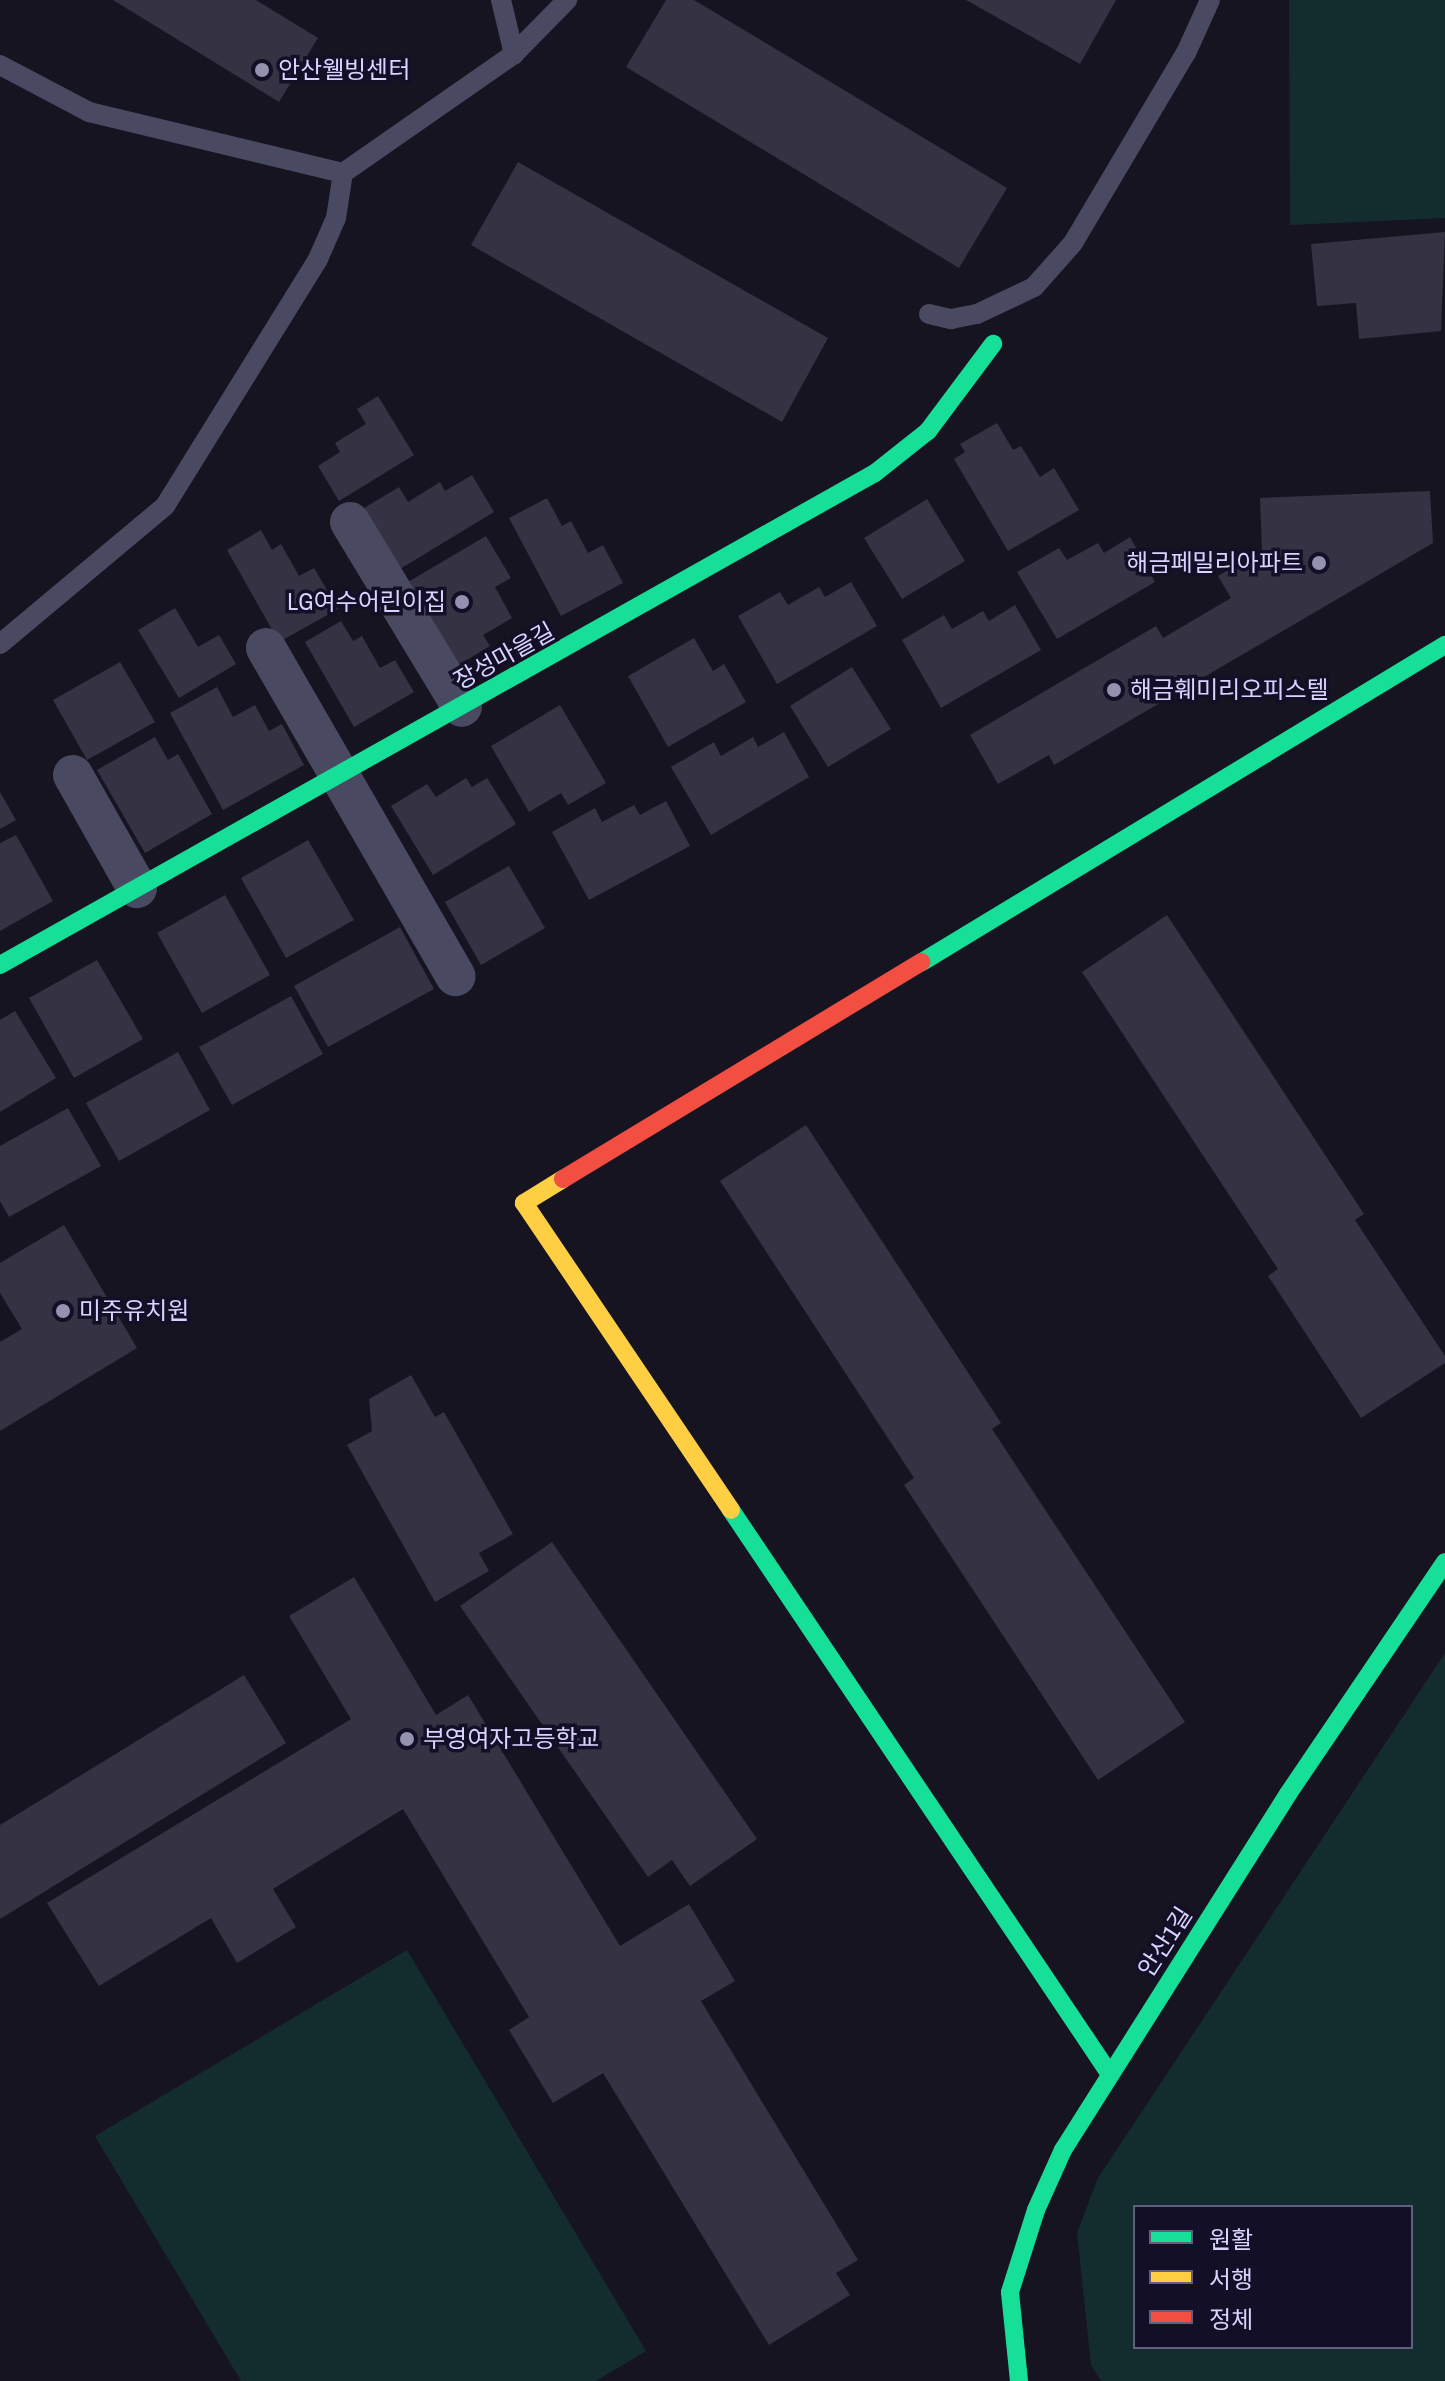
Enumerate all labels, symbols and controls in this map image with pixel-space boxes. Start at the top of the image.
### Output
place label: 안산웰빙센터 [278,56,410,84]
marker: 안산웰빙센터 [253,61,271,79]
place label: 해금페밀리아파트 [1126,549,1303,577]
marker: 해금페밀리아파트 [1310,554,1328,572]
place label: LG여수어린이집 [287,588,446,616]
marker: LG여수어린이집 [453,593,471,611]
street label: 장성마을길 [449,617,559,695]
place label: 해금훼미리오피스텔 [1130,676,1329,704]
marker: 해금훼미리오피스텔 [1105,681,1123,699]
place label: 미주유치원 [79,1297,189,1325]
marker: 미주유치원 [54,1302,72,1320]
place label: 부영여자고등학교 [423,1725,600,1753]
marker: 부영여자고등학교 [398,1730,416,1748]
street label: 안산1길 [1132,1902,1198,1982]
legend [1133,2205,1413,2349]
text: 원활 [1209,2223,1253,2255]
text: 서행 [1209,2263,1253,2295]
text: 정체 [1209,2303,1253,2335]

